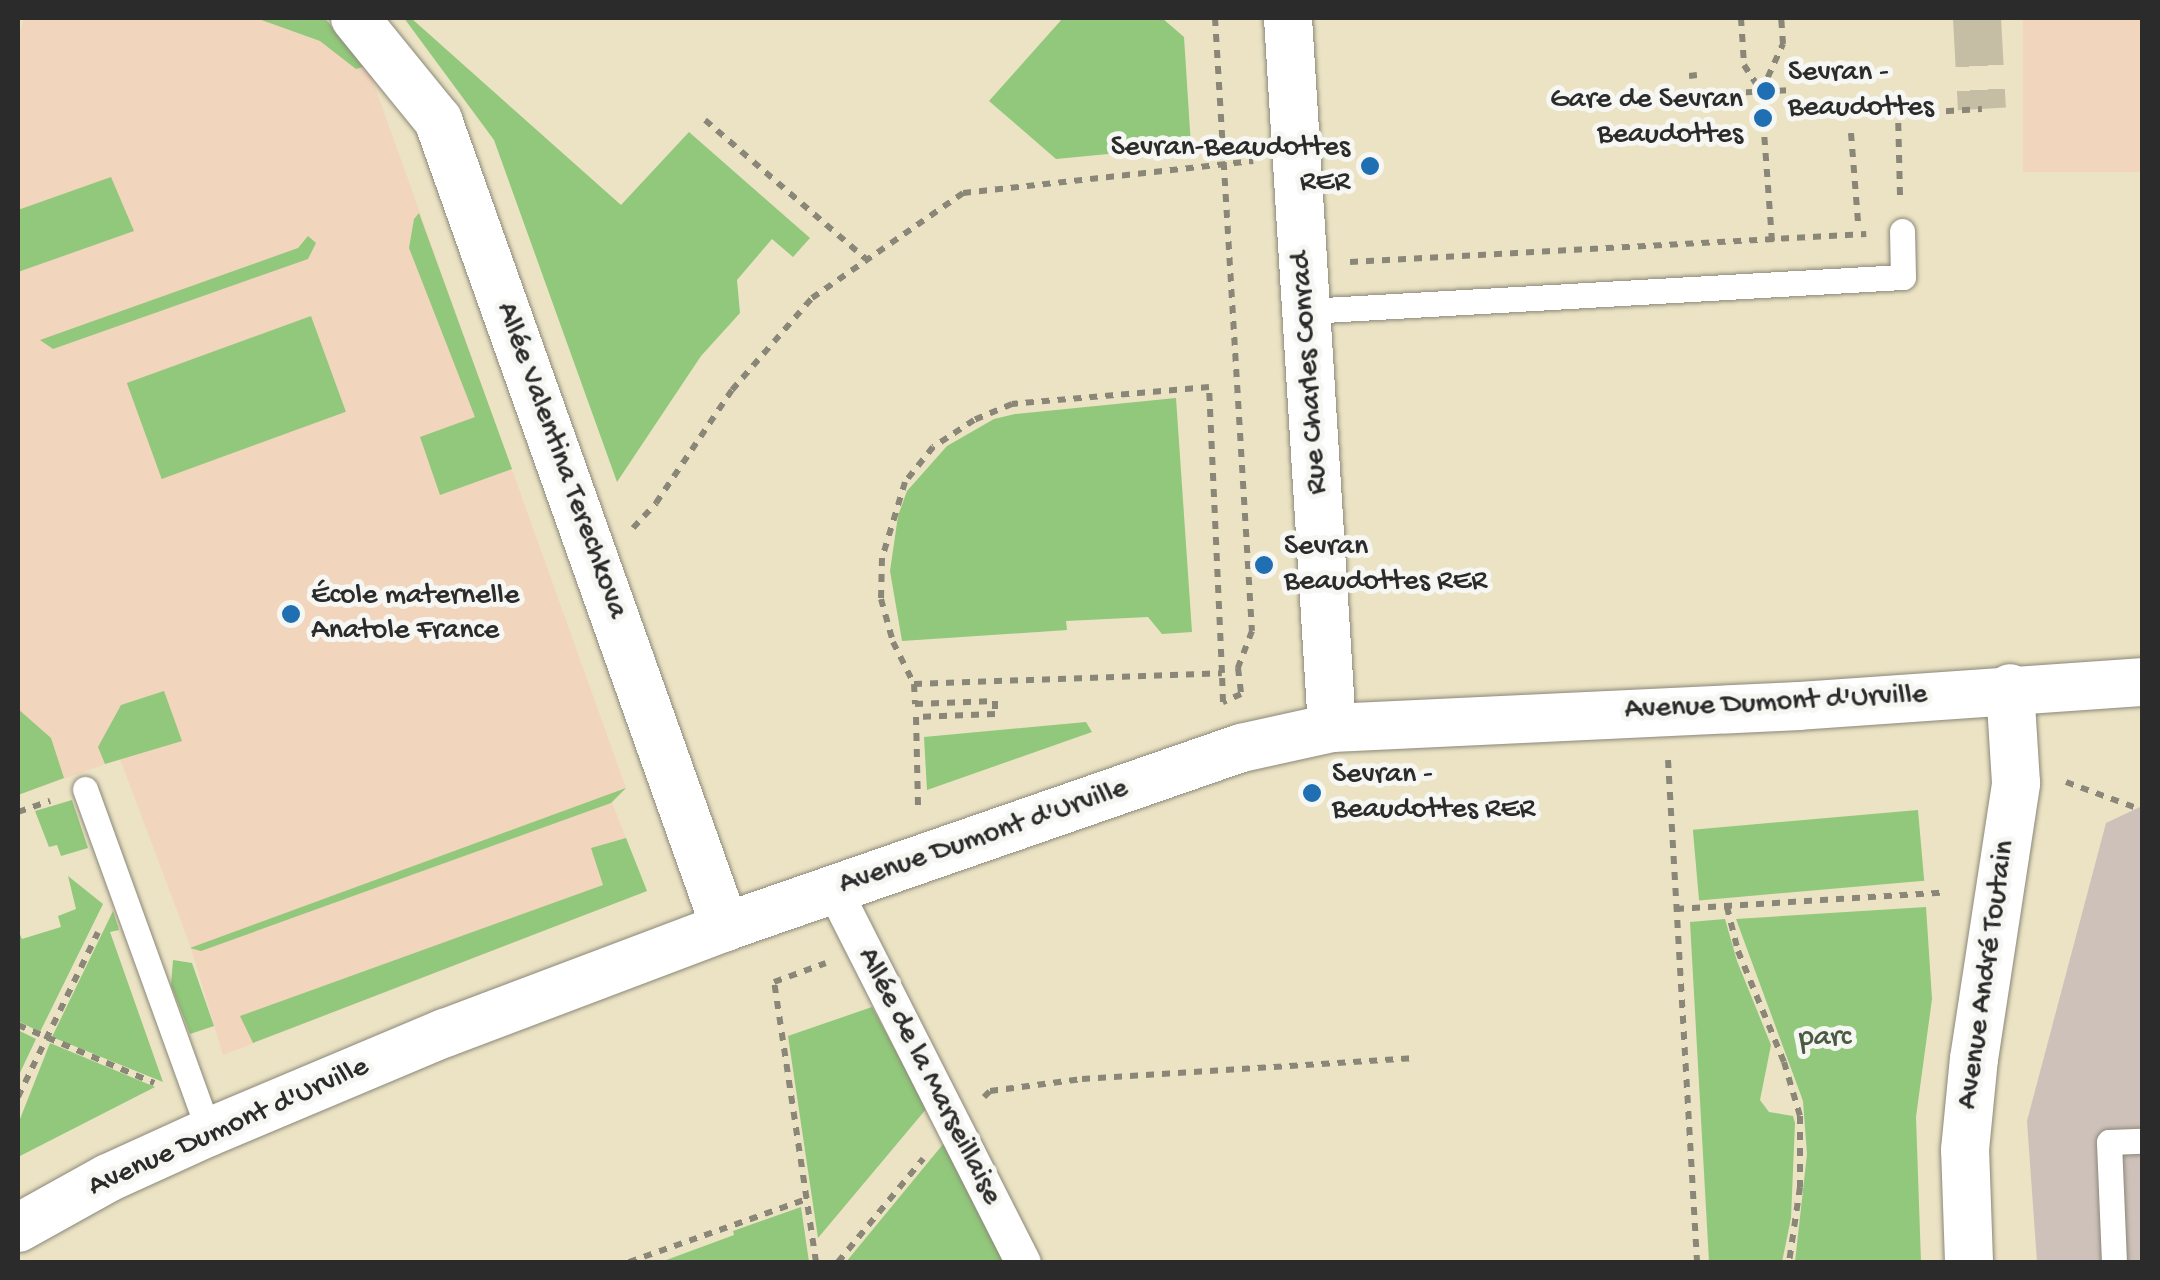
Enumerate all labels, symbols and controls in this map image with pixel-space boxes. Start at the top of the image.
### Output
place label: Sevran - Beaudottes [1788,56,1934,126]
marker: Sevran - Beaudottes [1753,78,1779,104]
place label: Gare de Sevran Beaudottes [1550,83,1743,154]
marker: Gare de Sevran Beaudottes [1752,107,1774,129]
place label: Sevran-Beaudottes RER [1111,131,1350,202]
marker: Sevran-Beaudottes RER [1359,155,1381,177]
street label: Rue Charles Conrad [1285,250,1337,496]
street label: Allée Valentina Terechkova [486,298,634,624]
place label: Sevran Beaudottes RER [1284,530,1487,600]
marker: Sevran Beaudottes RER [1253,554,1275,576]
place label: École maternelle Anatole France [311,579,519,650]
marker: École maternelle Anatole France [280,603,302,625]
street label: Avenue Dumont d'Urville [1624,678,1928,730]
place label: Sevran - Beaudottes RER [1332,758,1535,828]
street label: Avenue Dumont d'Urville [835,772,1133,904]
marker: Sevran - Beaudottes RER [1301,782,1323,804]
street label: Avenue André Toutain [1951,838,2025,1112]
street label: Allée de la Marseillaise [848,943,1008,1211]
park label: parc [1799,1021,1851,1057]
street label: Avenue Dumont d'Urville [83,1050,375,1206]

